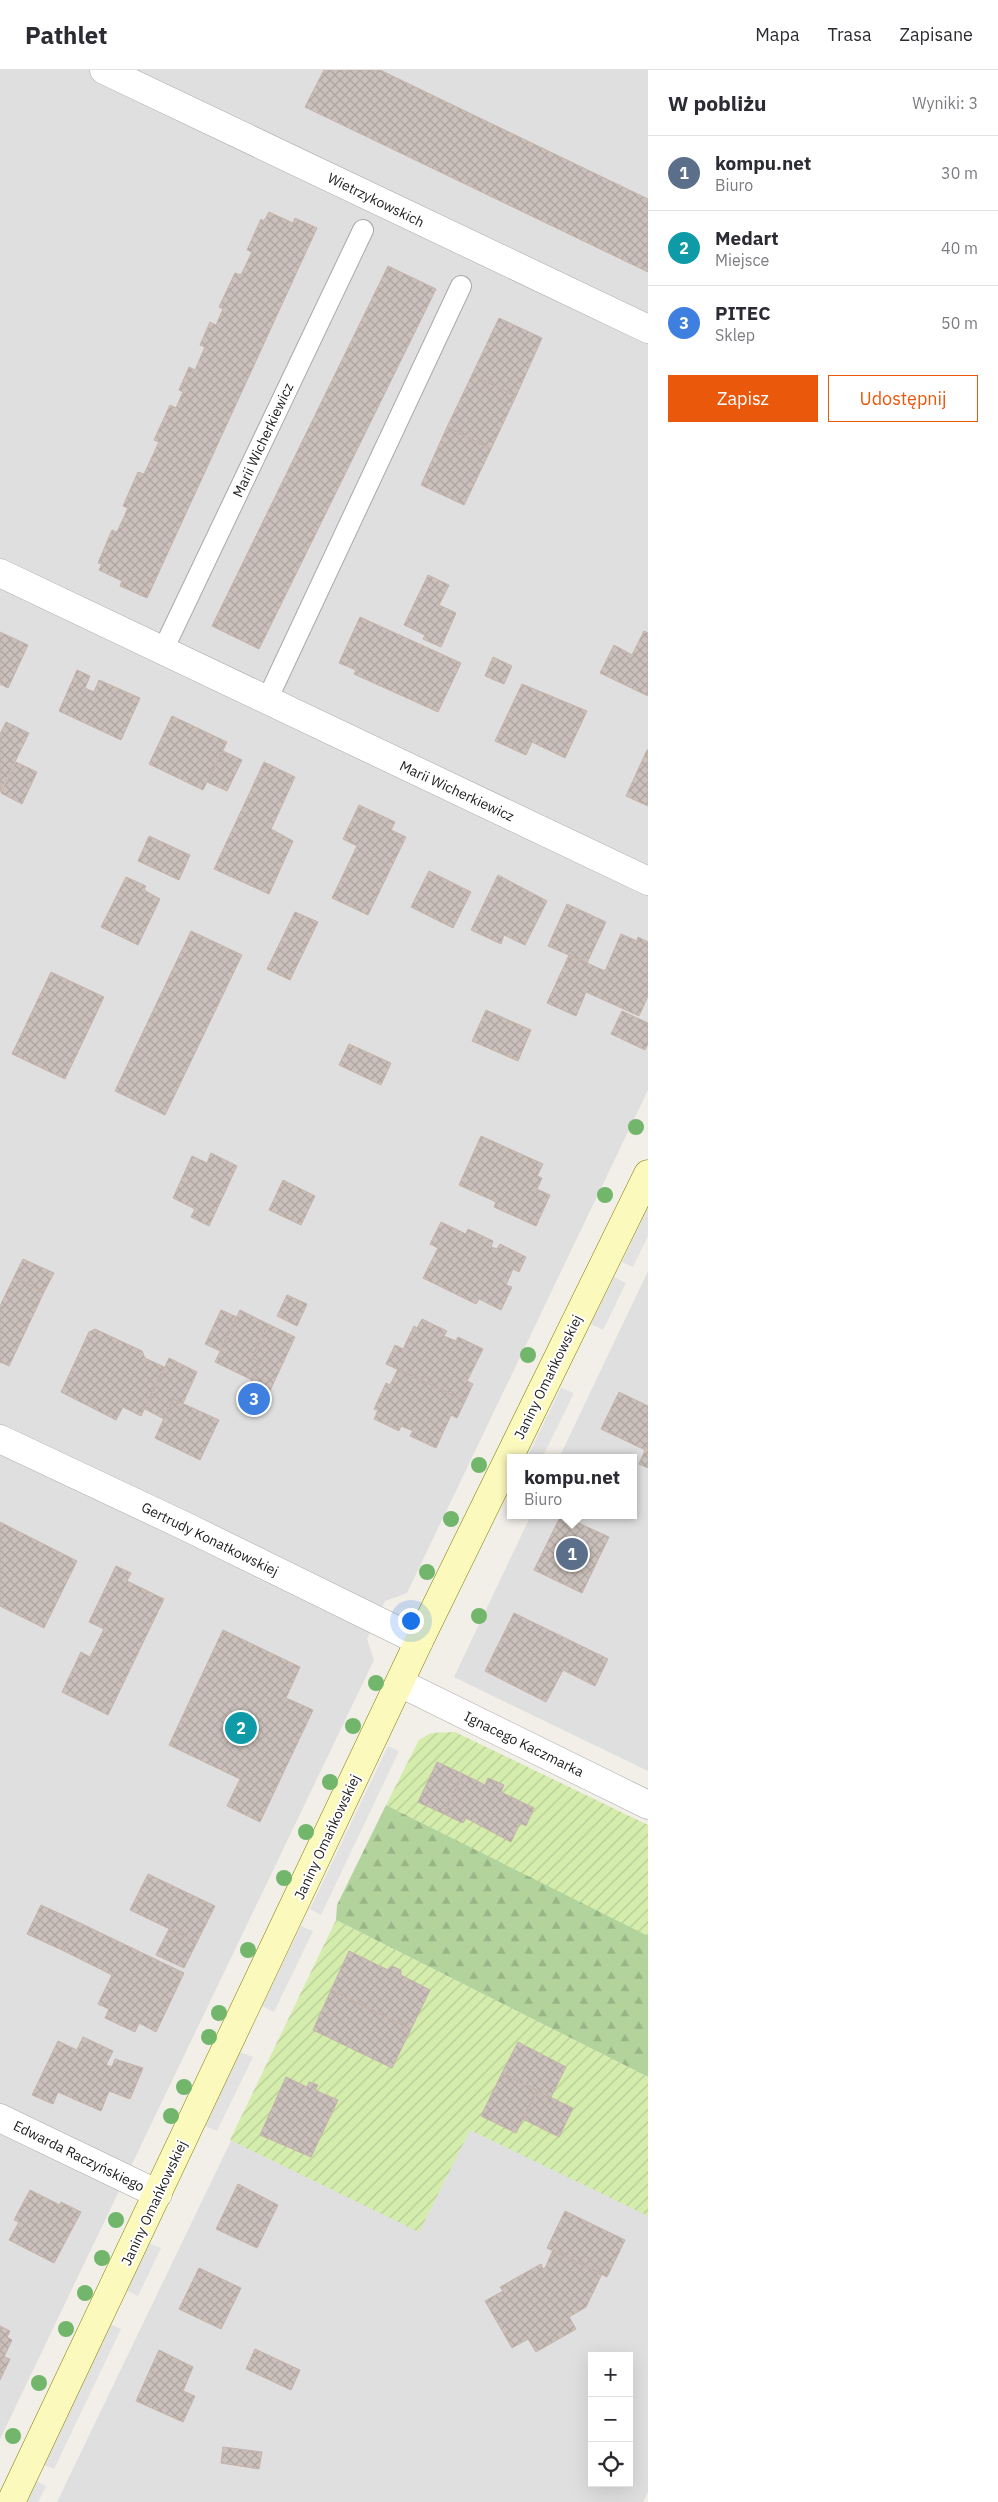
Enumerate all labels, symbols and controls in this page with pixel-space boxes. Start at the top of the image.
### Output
text: Pathlet [25,19,107,51]
text: Mapa [755,23,800,46]
text: Trasa [828,23,872,46]
text: Zapisane [900,23,973,46]
text: W pobliżu [668,89,767,117]
text: Wyniki: 3 [912,93,978,113]
text: kompu.net [715,151,811,175]
text: 1 [679,163,689,183]
text: 30 m [941,163,978,183]
street label: Wietrzykowskich [325,169,427,231]
text: Biuro [715,175,753,195]
text: Medart [715,226,779,250]
text: 2 [679,238,689,258]
text: 40 m [941,238,978,258]
text: Miejsce [715,250,769,270]
text: PITEC [715,301,771,325]
text: 3 [679,313,689,333]
text: 50 m [941,313,978,333]
text: Sklep [715,325,755,345]
button: Zapisz [668,375,818,422]
button: Udostępnij [828,375,978,422]
street label: Marii Wicherkiewicz [229,379,298,500]
street label: Marii Wicherkiewicz [397,757,518,826]
street label: Janiny Omańkowskiej [510,1312,586,1442]
pin: 3 [238,1380,270,1418]
popup [507,1454,637,1519]
text: kompu.net [524,1465,620,1489]
text: Biuro [524,1489,562,1509]
street label: Gertrudy Konatkowskiej [139,1498,281,1580]
pin: 1 [556,1535,588,1573]
your location [398,1608,424,1634]
street label: Ignacego Kaczmarka [461,1707,587,1781]
pin: 2 [225,1709,257,1747]
street label: Janiny Omańkowskiej [290,1771,364,1903]
street label: Edwarda Raczyńskiego [11,2116,148,2196]
street label: Janiny Omańkowskiej [117,2137,191,2269]
map controls [588,2352,633,2487]
button: + [588,2352,633,2397]
button: − [588,2397,633,2442]
button: locate [588,2442,633,2487]

